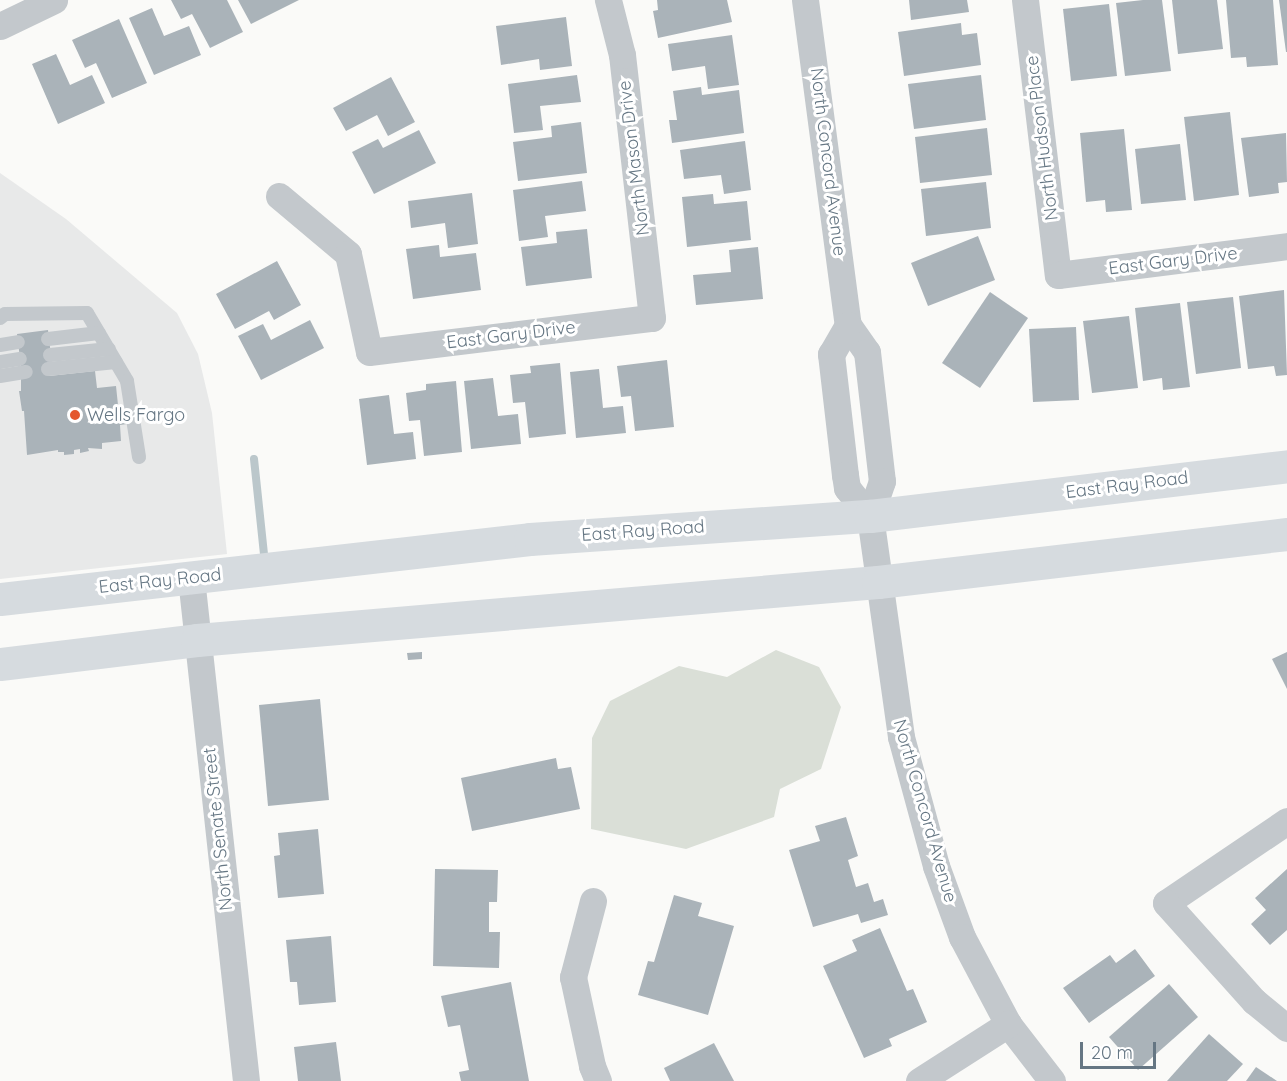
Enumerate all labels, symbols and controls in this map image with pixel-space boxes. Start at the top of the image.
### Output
street label: North Hudson Place [1021,54,1063,222]
street label: North Concord Avenue [806,67,850,257]
street label: North Mason Drive [614,79,654,237]
street label: East Gary Drive [1107,242,1239,280]
street label: East Gary Drive [445,316,577,354]
place label: Wells Fargo [87,404,185,426]
marker: Wells Fargo [68,408,82,422]
street label: East Ray Road [1064,467,1190,503]
street label: East Ray Road [581,516,705,546]
street label: East Ray Road [97,564,223,598]
street label: North Concord Avenue [889,717,961,905]
street label: North Senate Street [199,746,237,912]
scale bar [1083,1030,1160,1068]
text: 20 m [1091,1041,1133,1064]

